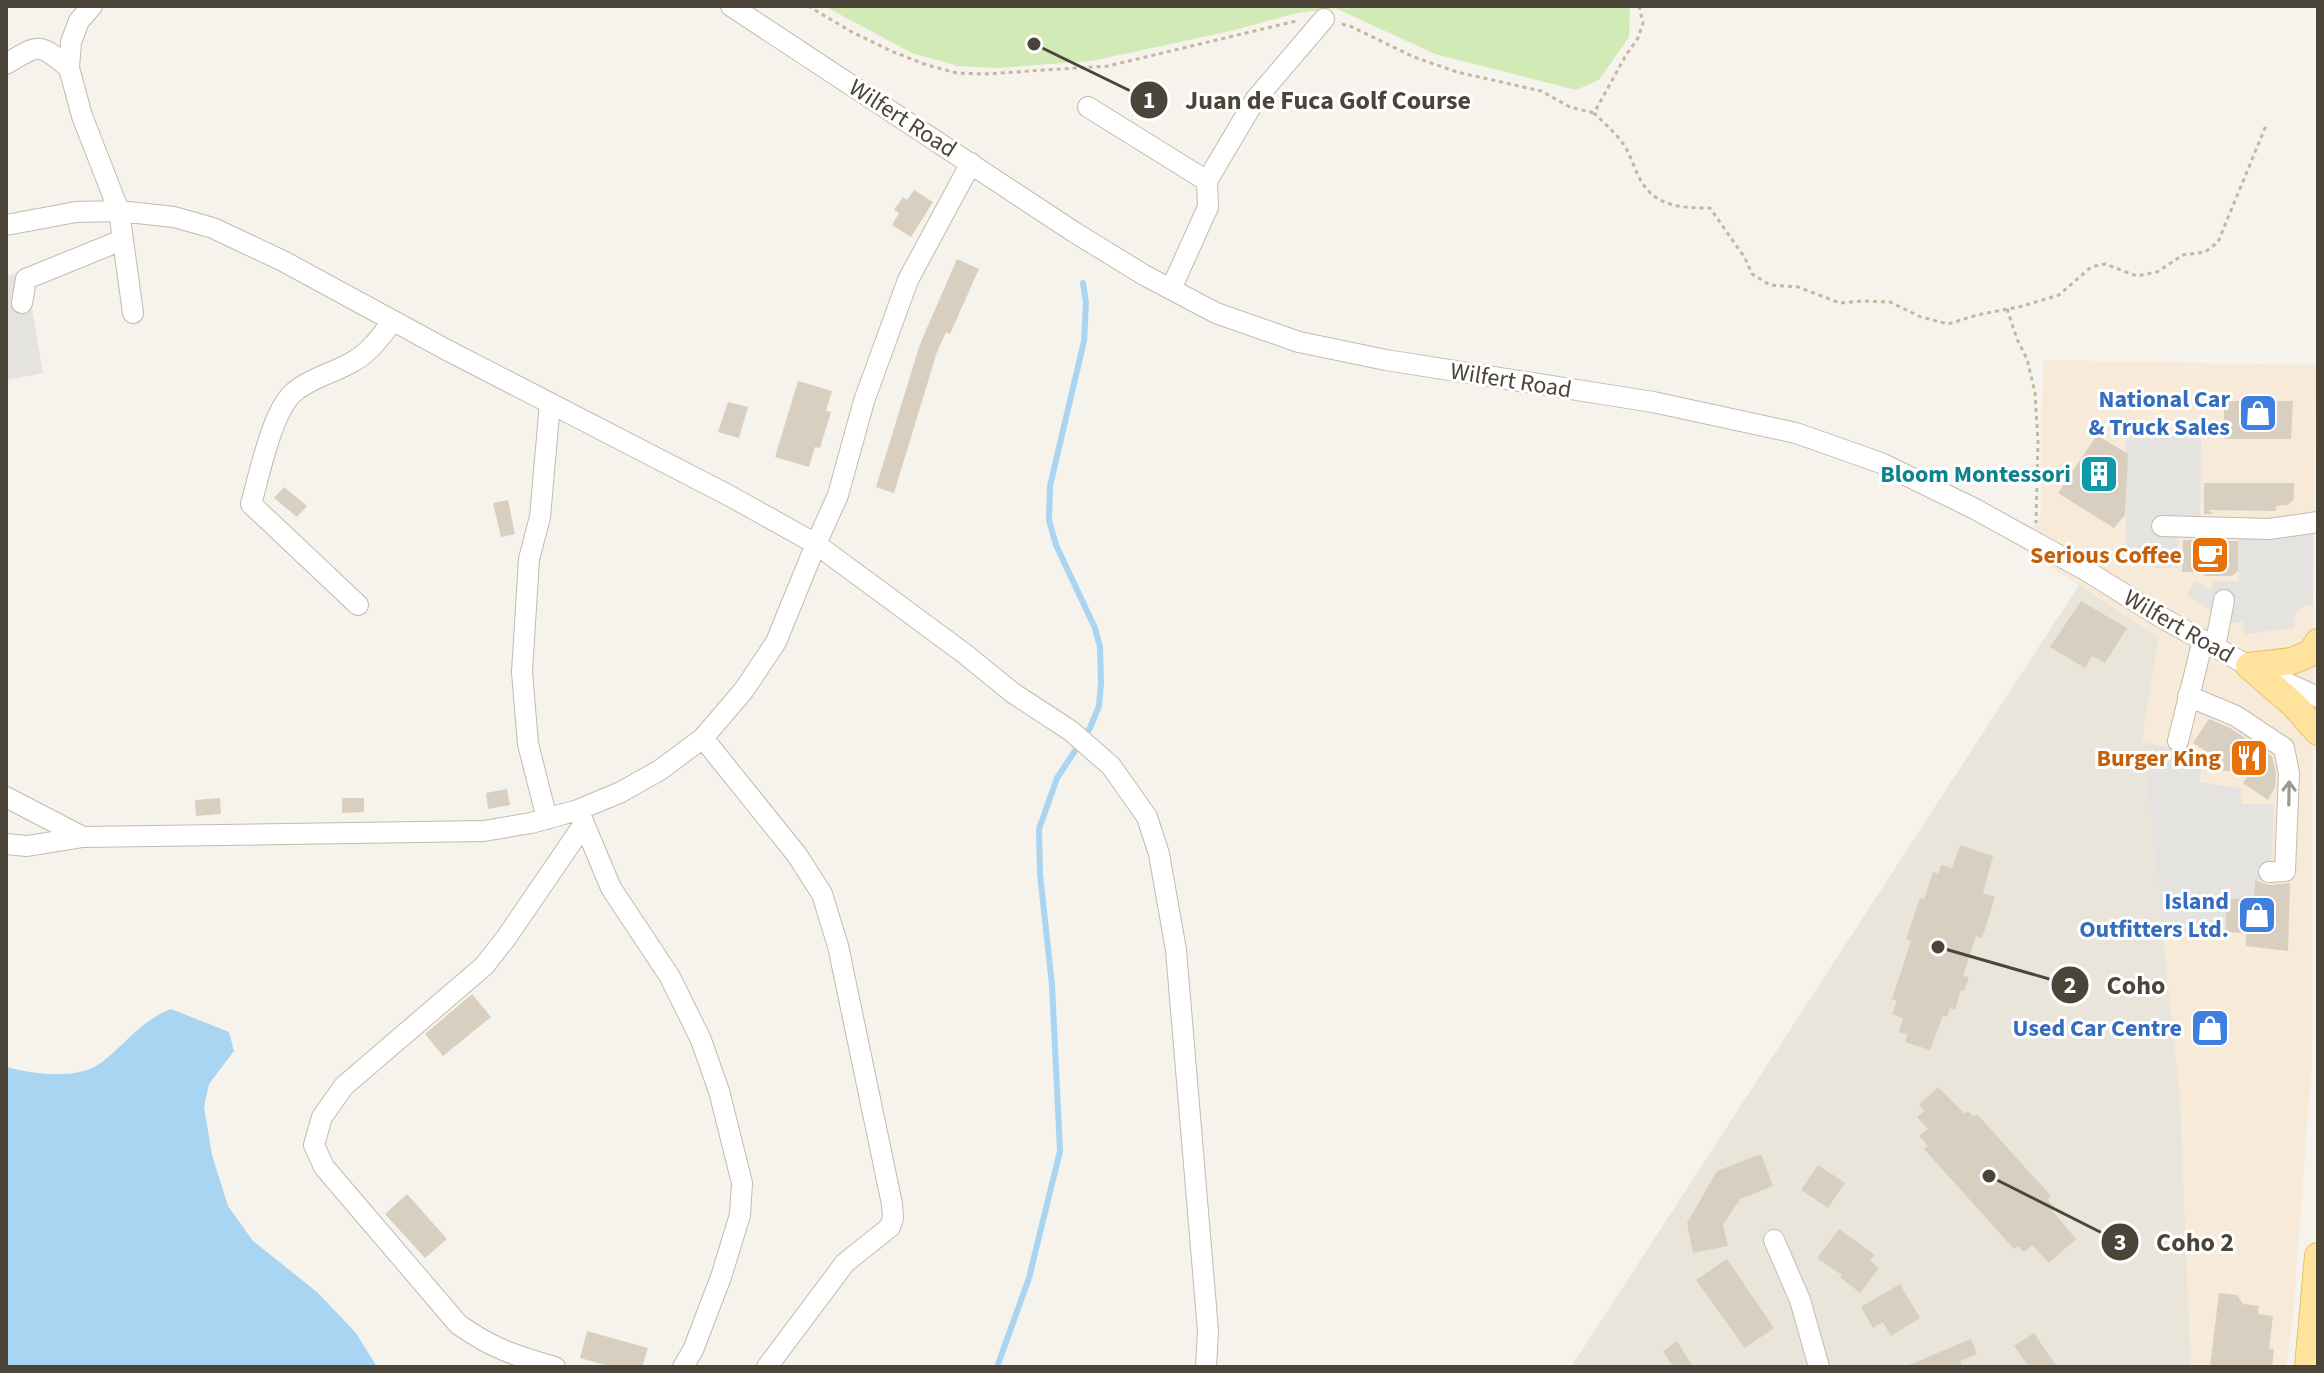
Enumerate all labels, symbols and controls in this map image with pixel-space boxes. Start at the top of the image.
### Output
street label: Wilfert Road [842,70,964,166]
callout: Juan de Fuca Golf Course [1129,75,1487,125]
text: Juan de Fuca Golf Course [1185,82,1471,119]
text: 1 [1143,83,1155,118]
street label: Wilfert Road [1448,354,1574,407]
place label: National Car & Truck Sales [2089,382,2230,445]
shop icon: National Car & Truck Sales [2237,392,2279,434]
building icon: Bloom Montessori [2078,453,2120,495]
place label: Bloom Montessori [1880,457,2071,492]
cafe icon: Serious Coffee [2189,534,2231,576]
place label: Serious Coffee [2030,538,2182,573]
street label: Wilfert Road [2117,581,2240,672]
restaurant icon: Burger King [2228,737,2270,779]
place label: Burger King [2096,741,2221,776]
one-way arrow [2281,780,2297,807]
place label: Island Outfitters Ltd. [2079,884,2229,947]
shop icon: Island Outfitters Ltd. [2236,894,2278,936]
callout: Coho [2050,960,2181,1010]
text: Coho [2107,967,2165,1004]
text: 2 [2064,968,2076,1003]
shop icon: Used Car Centre [2189,1007,2231,1049]
place label: Used Car Centre [2013,1011,2182,1046]
callout: Coho 2 [2100,1217,2250,1267]
text: Coho 2 [2156,1224,2234,1261]
text: 3 [2114,1225,2126,1260]

